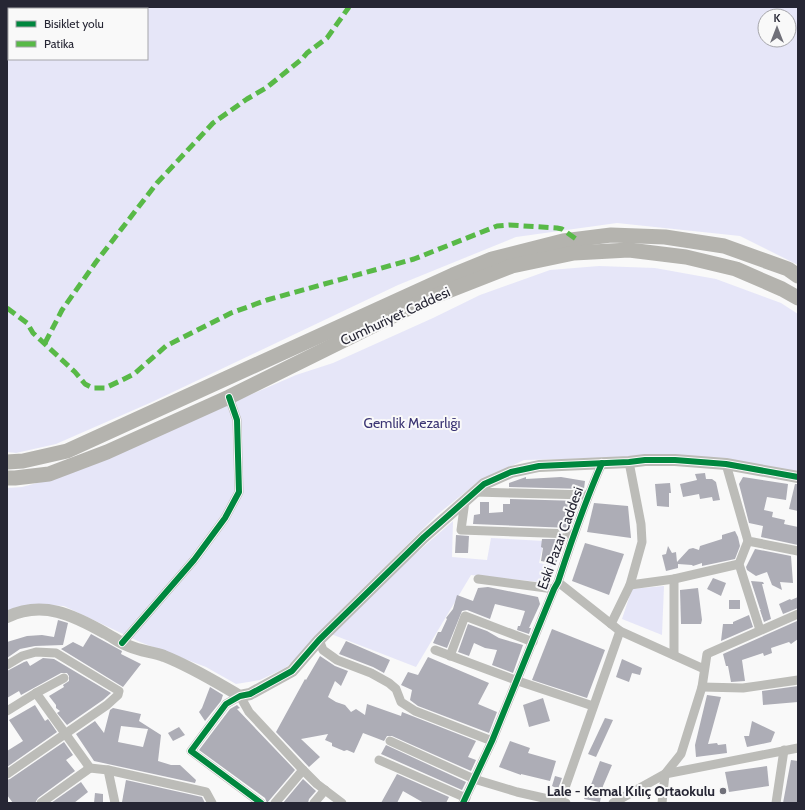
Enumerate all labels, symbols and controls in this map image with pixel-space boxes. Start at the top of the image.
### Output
legend [8,8,148,60]
north arrow [757,8,797,48]
text: K [774,11,781,25]
text: Bisiklet yolu [44,16,104,31]
text: Patika [44,36,74,51]
street label: Cumhuriyet Caddesi [337,283,453,349]
park label: Gemlik Mezarlığı [364,414,460,432]
street label: Eski Pazar Caddesi [533,484,587,592]
place label: Lale - Kemal Kılıç Ortaokulu [547,782,715,800]
marker: Lale - Kemal Kılıç Ortaokulu [718,786,728,796]

